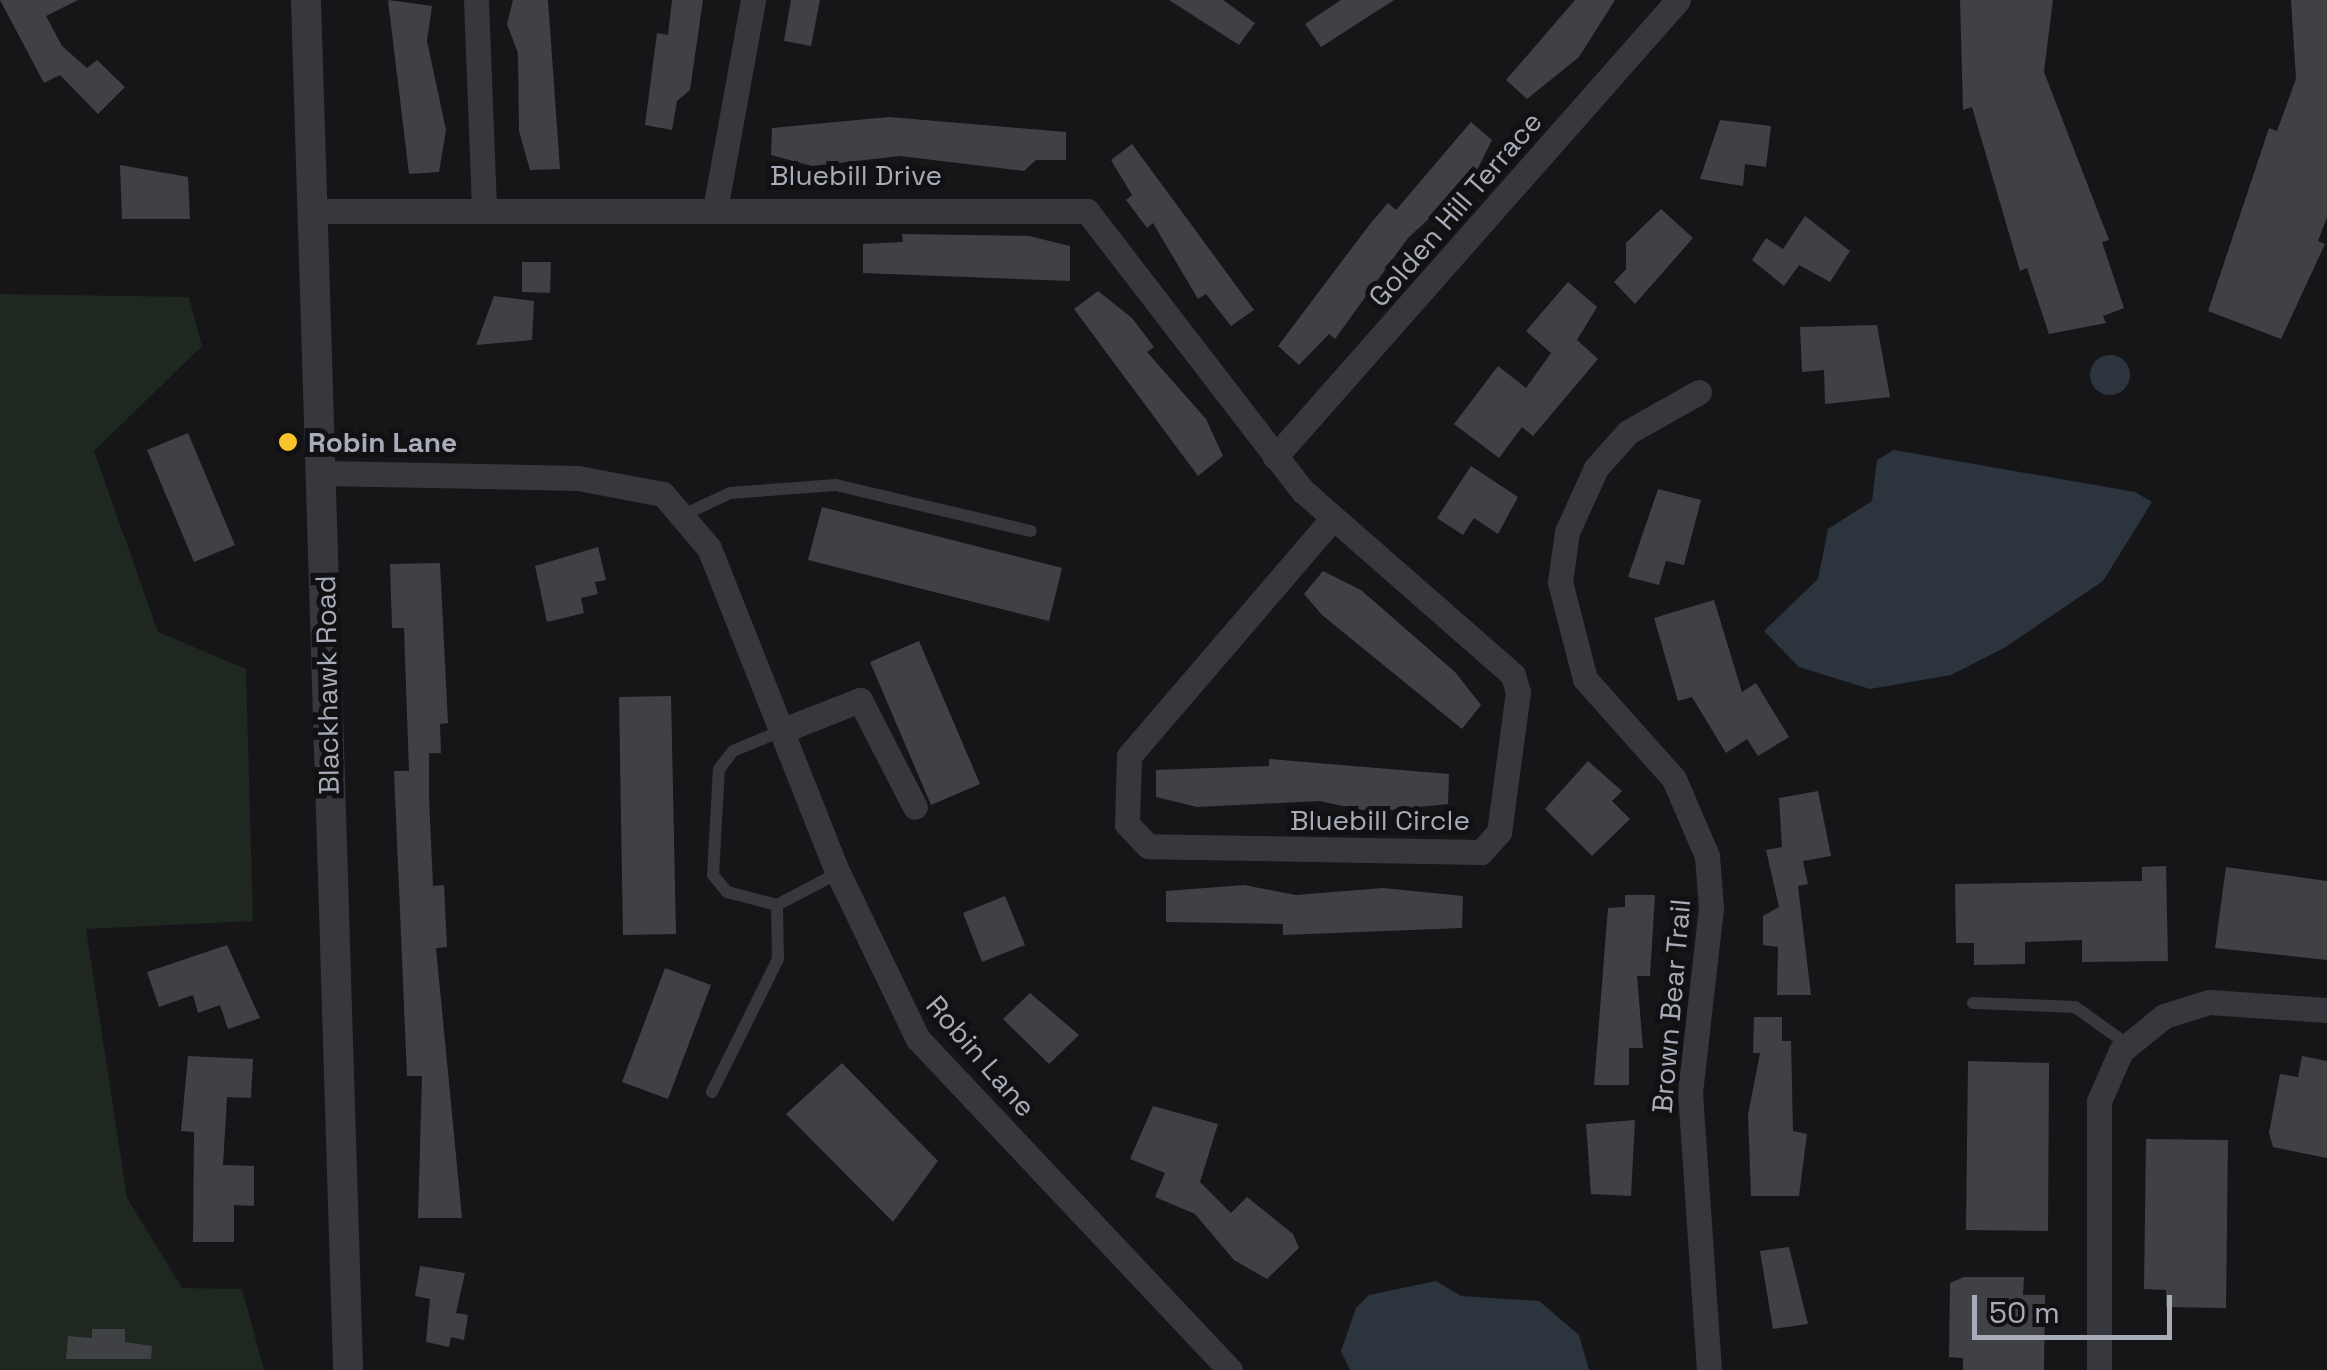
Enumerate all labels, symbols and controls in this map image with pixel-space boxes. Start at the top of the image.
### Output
street label: Golden Hill Terrace [1361,105,1549,313]
street label: Bluebill Drive [770,158,942,192]
place label: Robin Lane [308,425,457,459]
marker: Robin Lane [277,431,299,453]
street label: Blackhawk Road [308,575,346,795]
street label: Bluebill Circle [1290,803,1470,837]
street label: Brown Bear Trail [1645,897,1697,1115]
street label: Robin Lane [919,989,1043,1123]
scale bar [1977,1275,2177,1337]
text: 50 m [1989,1293,2060,1332]

